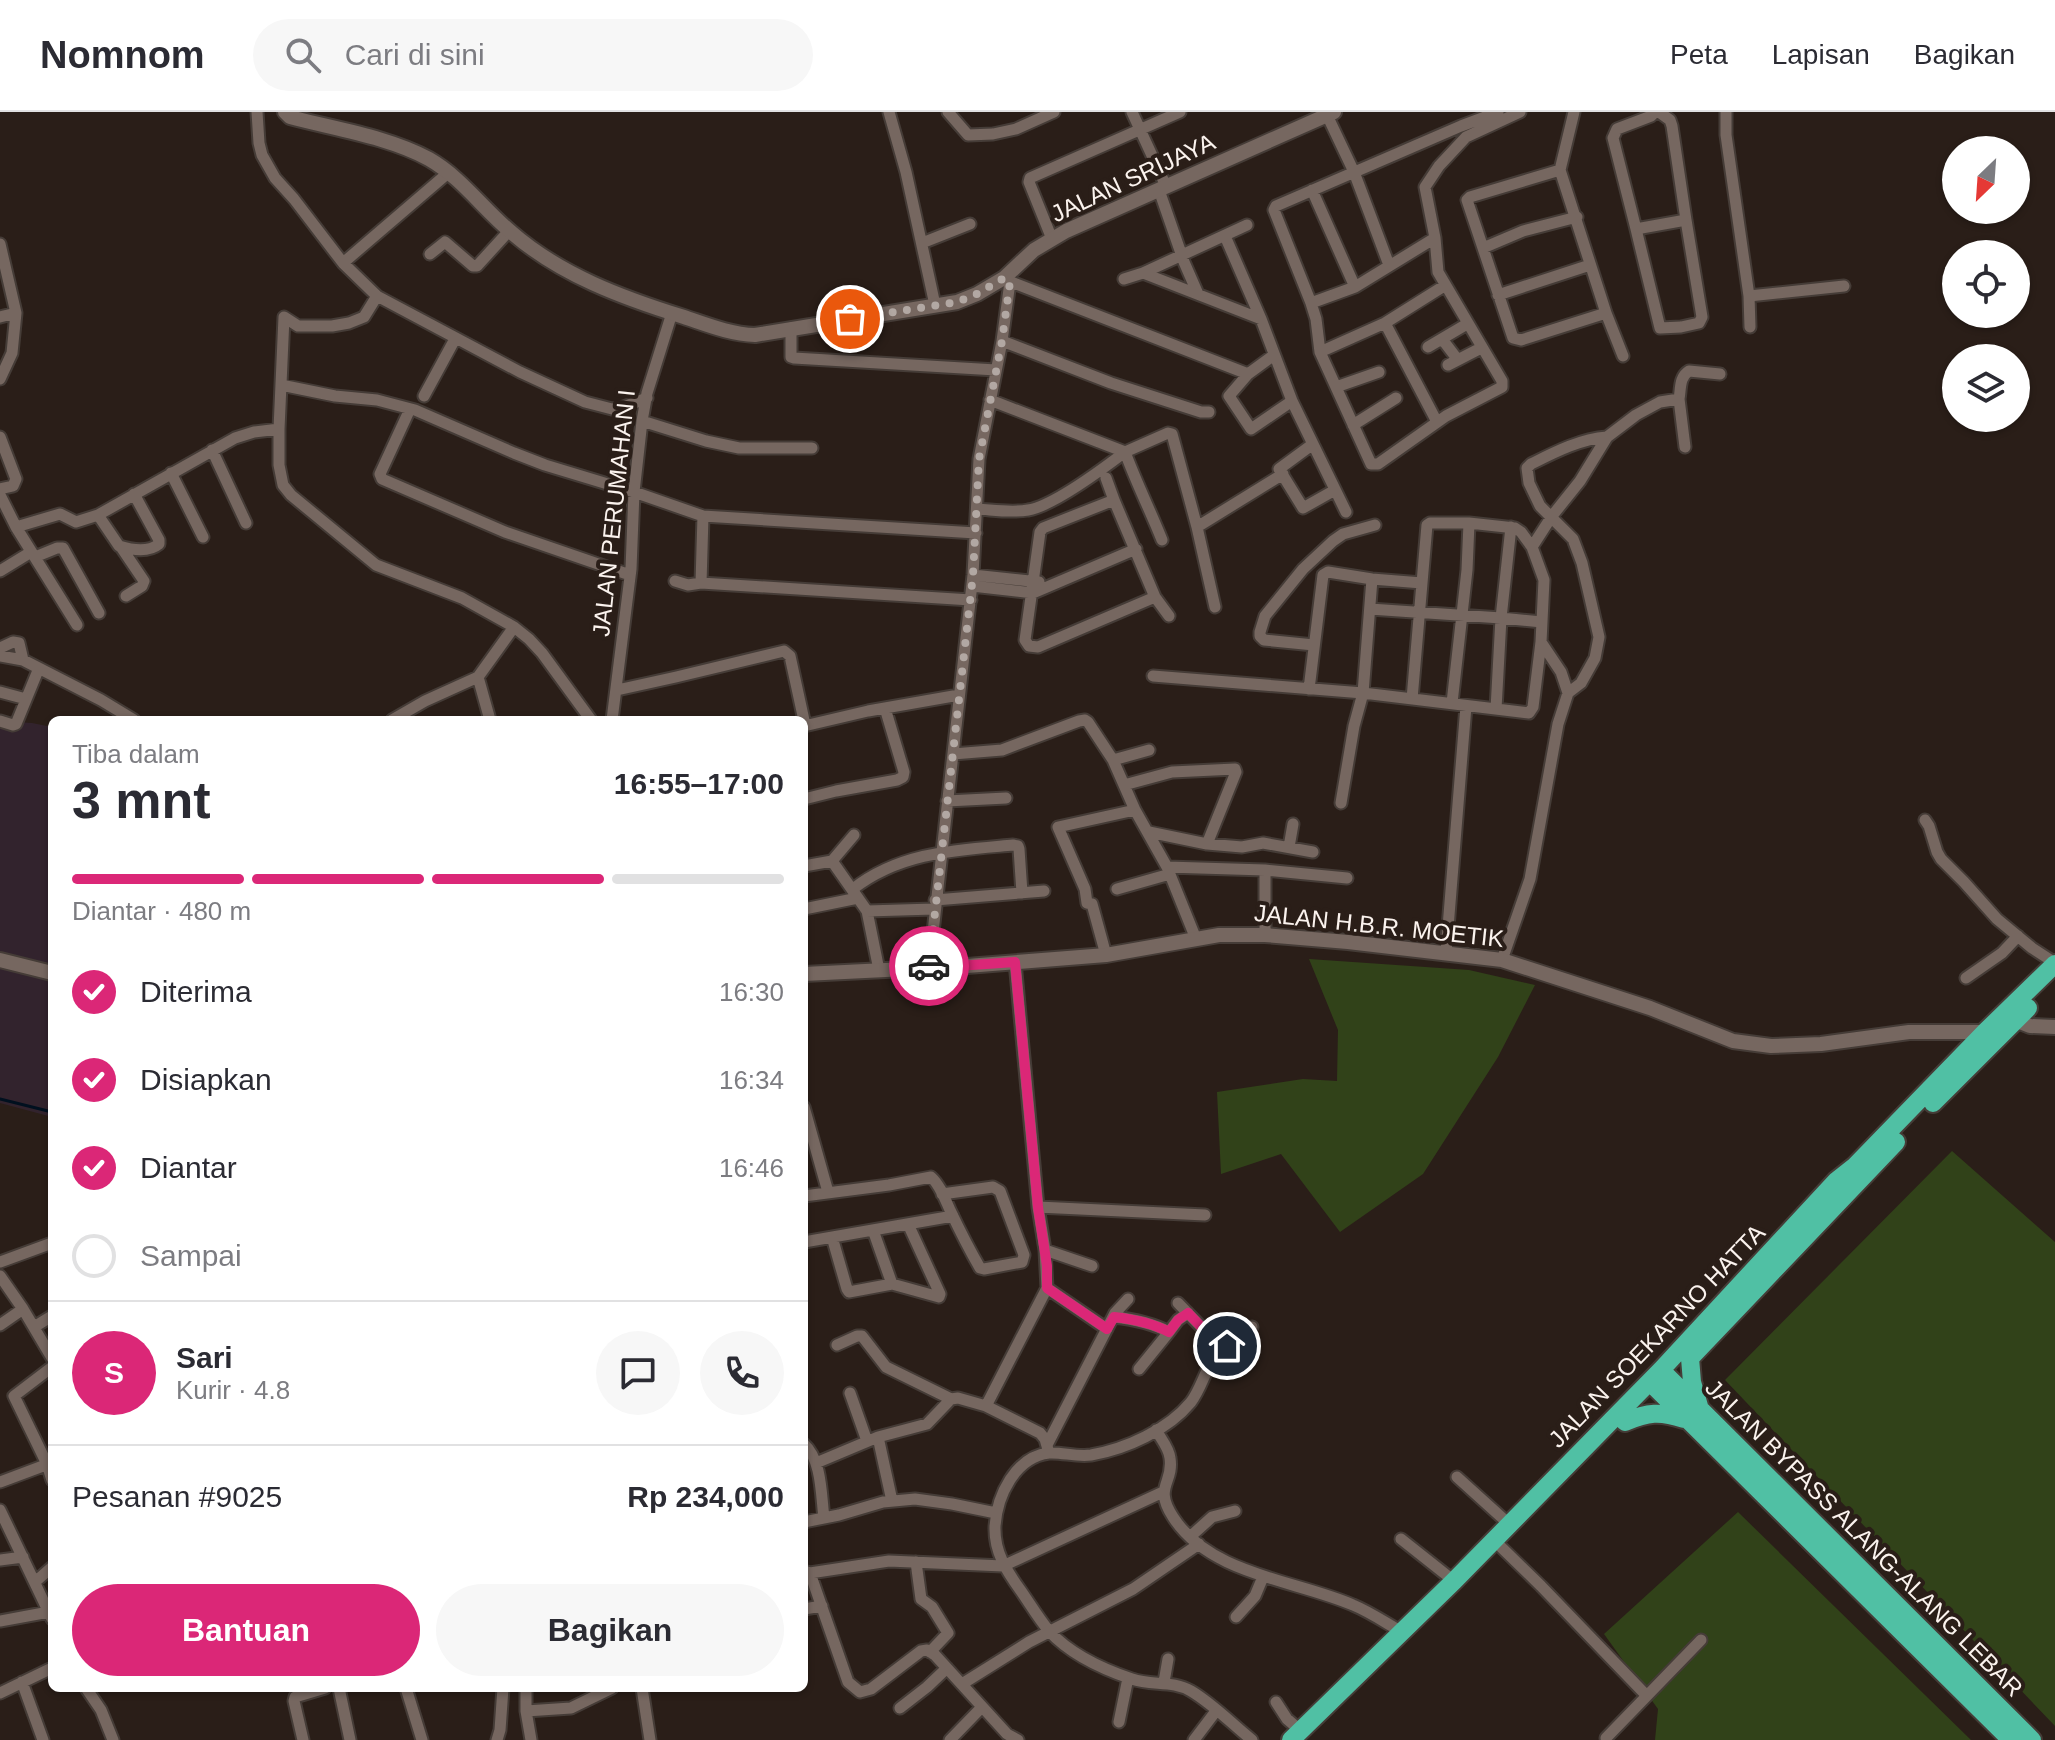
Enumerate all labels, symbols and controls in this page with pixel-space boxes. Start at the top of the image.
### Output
search box [253,19,813,91]
icon: search [281,33,325,77]
text: Nomnom [40,34,205,76]
text: Cari di sini [345,38,485,71]
text: Peta [1670,39,1728,70]
text: Lapisan [1772,39,1870,70]
text: Bagikan [1914,39,2015,70]
street label: JALAN SRIJAYA [1046,128,1219,227]
north arrow [1942,136,2030,224]
map controls [1942,136,2030,432]
button: locate [1942,240,2030,328]
pin [816,285,884,353]
icon: bag [828,297,872,341]
button: layers [1942,344,2030,432]
street label: JALAN PERUMAHAN I [587,388,640,638]
text: Tiba dalam [72,739,200,769]
text: 16:55–17:00 [614,767,784,800]
text: 3 mnt [72,771,211,829]
text: Diantar · 480 m [72,896,251,926]
street label: JALAN H.B.R. MOETIK [1253,899,1505,952]
courier [889,926,969,1006]
icon: car [907,944,951,988]
icon: check [72,970,116,1014]
text: Diterima [140,975,252,1008]
text: 16:30 [719,977,784,1007]
icon: check [72,1058,116,1102]
text: Disiapkan [140,1063,272,1096]
text: 16:34 [719,1065,784,1095]
icon: check [72,1146,116,1190]
text: Diantar [140,1151,237,1184]
text: 16:46 [719,1153,784,1183]
street label: JALAN SOEKARNO HATTA [1543,1219,1770,1453]
text: Sampai [140,1239,242,1272]
pin [1193,1312,1261,1380]
icon: home [1205,1324,1249,1368]
button: chat [596,1331,680,1415]
button: phone [700,1331,784,1415]
text: Sari [176,1341,233,1374]
text: S [104,1356,124,1389]
street label: JALAN BYPASS ALANG-ALANG LEBAR [1700,1374,2028,1702]
text: Kurir · 4.8 [176,1375,290,1405]
text: Pesanan #9025 [72,1480,282,1513]
text: Rp 234,000 [627,1480,784,1513]
button: Bantuan [72,1584,420,1676]
button: Bagikan [436,1584,784,1676]

